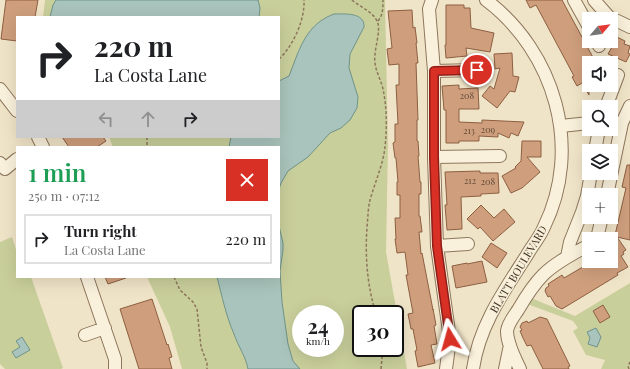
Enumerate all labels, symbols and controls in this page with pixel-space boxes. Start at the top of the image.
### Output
north arrow [582,12,618,48]
map controls [582,12,618,268]
text: 220 m [94,27,173,64]
icon: right [28,32,80,84]
pin [460,53,494,87]
button: sound [582,56,618,92]
icon: arrive [466,59,488,81]
text: La Costa Lane [94,63,207,87]
house number: 208 [460,89,475,101]
button: search [582,100,618,136]
icon: left [95,108,117,130]
icon: ahead [137,108,159,130]
icon: right [179,108,201,130]
house number: 209 [481,123,496,135]
house number: 213 [463,124,475,136]
button: layers [582,144,618,180]
text: 1 min [28,156,86,188]
button: close [226,159,268,201]
house number: 212 [464,174,476,186]
house number: 208 [481,175,496,187]
text: 250 m · 07:12 [28,187,100,204]
button: + [582,188,618,224]
text: Turn right [64,221,137,241]
street label: BLATT BOULEVARD [486,223,550,315]
icon: right [30,228,52,250]
text: 220 m [226,229,266,249]
button: − [582,232,618,268]
text: La Costa Lane [64,241,146,258]
speed limit sign: 30 [352,305,404,357]
text: 24 [307,312,329,339]
position arrow [429,318,471,360]
text: km/h [306,334,330,348]

